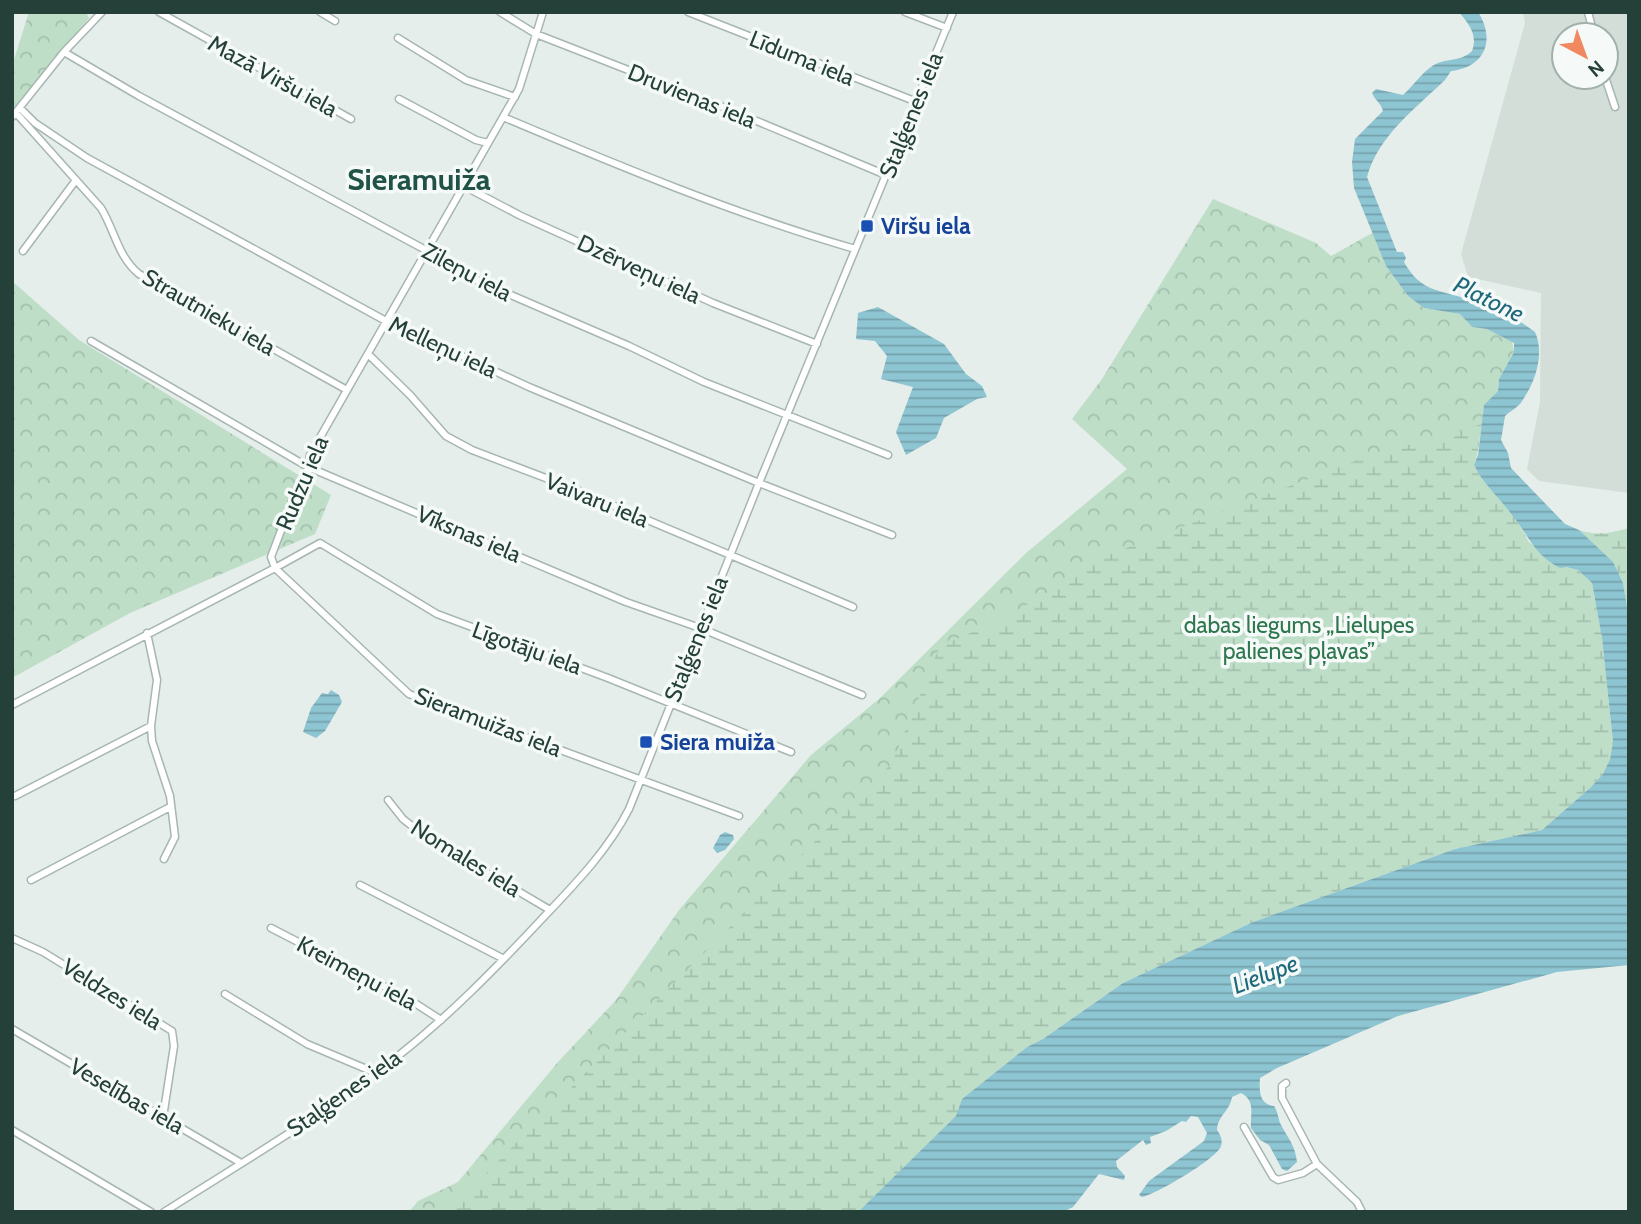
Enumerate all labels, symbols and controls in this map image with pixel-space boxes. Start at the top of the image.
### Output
north arrow [1550,21,1620,91]
street label: Līduma iela [745,24,859,92]
street label: Mazā Viršu iela [203,29,343,123]
street label: Staļģenes iela [873,48,950,182]
text: N [1583,55,1608,82]
street label: Druvienas iela [624,58,760,134]
district label: Sieramuiža [347,161,491,198]
place label: Viršu iela [881,212,971,240]
marker: Viršu iela [859,218,875,234]
street label: Dzērveņu iela [572,228,705,312]
street label: Zileņu iela [416,237,517,309]
street label: Strautnieku iela [138,263,280,361]
water label: Platone [1449,270,1529,328]
street label: Melleņu iela [384,310,501,386]
street label: Rudzu iela [270,432,334,534]
street label: Vaivaru iela [541,467,653,533]
street label: Vīksnas iela [413,500,525,568]
street label: Staļģenes iela [658,572,735,706]
park label: dabas liegums „Lielupes palienes pļavas” [1184,611,1414,666]
street label: Līgotāju iela [468,615,586,681]
street label: Sieramuižas iela [411,681,565,763]
place label: Siera muiža [660,728,776,756]
marker: Siera muiža [638,734,654,750]
street label: Nomales iela [406,813,526,903]
street label: Kreimeņu iela [291,930,422,1018]
water label: Lielupe [1228,948,1302,1000]
street label: Veldzes iela [57,952,167,1036]
street label: Staļģenes iela [281,1043,407,1143]
street label: Veselības iela [65,1052,189,1140]

